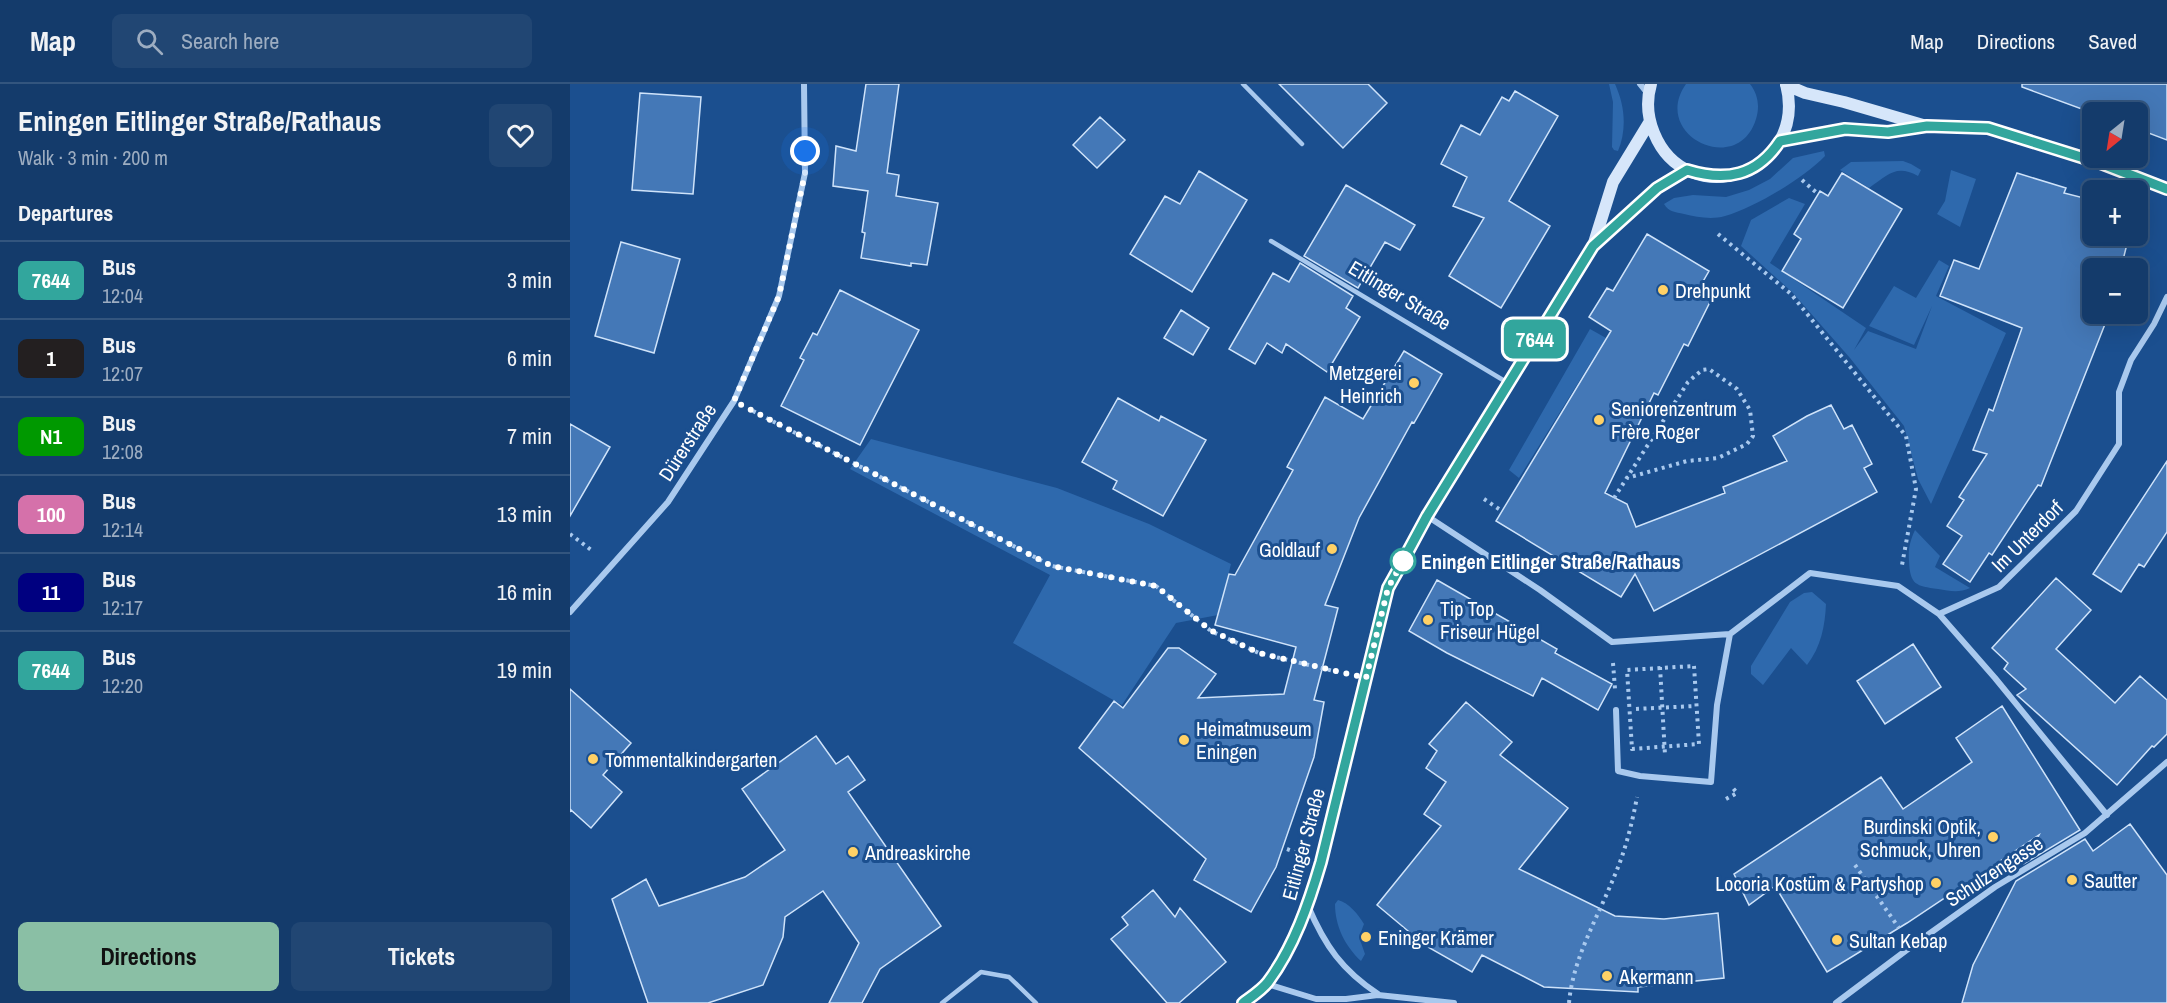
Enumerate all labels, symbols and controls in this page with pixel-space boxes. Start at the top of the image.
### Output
search box [112,14,532,68]
text: Map [30,22,76,60]
icon: search [133,25,166,58]
text: Search here [181,26,279,56]
text: Map [1910,27,1944,56]
text: Directions [1977,27,2055,56]
text: Saved [2088,27,2137,56]
text: Eningen Eitlinger Straße/Rathaus [18,102,382,140]
north arrow [2082,102,2148,168]
map controls [2082,102,2148,324]
button: heart [489,104,552,167]
your location [790,136,820,166]
text: Walk · 3 min · 200 m [18,144,168,171]
button: + [2082,180,2148,246]
text: Departures [18,198,113,228]
text: Bus [102,252,136,282]
street label: Eitlinger Straße [1344,254,1456,336]
button: − [2082,258,2148,324]
text: 3 min [507,265,552,295]
text: 7644 [32,266,70,295]
place label: Drehpunkt [1675,277,1751,304]
text: 12:04 [102,282,143,309]
marker: Drehpunkt [1656,283,1670,297]
line badge: 7644 [1493,320,1577,358]
text: 7644 [1516,325,1554,354]
text: Bus [102,330,136,360]
text: 6 min [507,343,552,373]
text: 1 [46,344,56,373]
place label: Metzgerei Heinrich [1329,359,1402,409]
text: 12:07 [102,360,143,387]
marker: Metzgerei Heinrich [1407,376,1421,390]
place label: Seniorenzentrum Frère Roger [1611,395,1737,445]
street label: Dürerstraße [652,398,722,486]
text: Bus [102,408,136,438]
marker: Seniorenzentrum Frère Roger [1592,413,1606,427]
text: 7 min [507,421,552,451]
text: N1 [40,422,62,451]
text: 12:08 [102,438,143,465]
text: Bus [102,486,136,516]
street label: Im Unterdorf [1985,494,2069,578]
text: 13 min [497,499,552,529]
text: 100 [37,500,65,529]
text: 12:14 [102,516,143,543]
place label: Goldlauf [1259,536,1320,563]
marker: Goldlauf [1325,542,1339,556]
marker: Eningen Eitlinger Straße/Rathaus [1390,548,1416,574]
place label: Eningen Eitlinger Straße/Rathaus [1421,548,1681,575]
text: Bus [102,564,136,594]
text: 16 min [497,577,552,607]
text: 11 [42,578,60,607]
text: 12:17 [102,594,143,621]
place label: Tip Top Friseur Hügel [1440,595,1539,645]
marker: Tip Top Friseur Hügel [1421,613,1435,627]
text: Bus [102,642,136,672]
text: 19 min [497,655,552,685]
text: 7644 [32,656,70,685]
text: 12:20 [102,672,143,699]
place label: Heimatmuseum Eningen [1196,715,1312,765]
marker: Heimatmuseum Eningen [1177,733,1191,747]
place label: Tommentalkindergarten [605,746,777,773]
marker: Tommentalkindergarten [586,752,600,766]
street label: Eitlinger Straße [1275,785,1331,903]
place label: Burdinski Optik, Schmuck, Uhren [1860,813,1981,863]
street label: Schulzengasse [1940,829,2048,913]
marker: Burdinski Optik, Schmuck, Uhren [1986,830,2000,844]
place label: Andreaskirche [864,839,971,866]
marker: Andreaskirche [846,845,860,859]
place label: Sautter [2084,867,2137,894]
place label: Locoria Kostüm & Partyshop [1715,870,1924,897]
marker: Sautter [2065,873,2079,887]
marker: Locoria Kostüm & Partyshop [1929,876,1943,890]
button: Directions [18,922,279,991]
button: Tickets [291,922,552,991]
place label: Eninger Krämer [1378,924,1494,951]
place label: Sultan Kebap [1849,927,1947,954]
marker: Eninger Krämer [1359,930,1373,944]
marker: Sultan Kebap [1830,933,1844,947]
place label: Akermann [1618,963,1694,990]
marker: Akermann [1600,969,1614,983]

